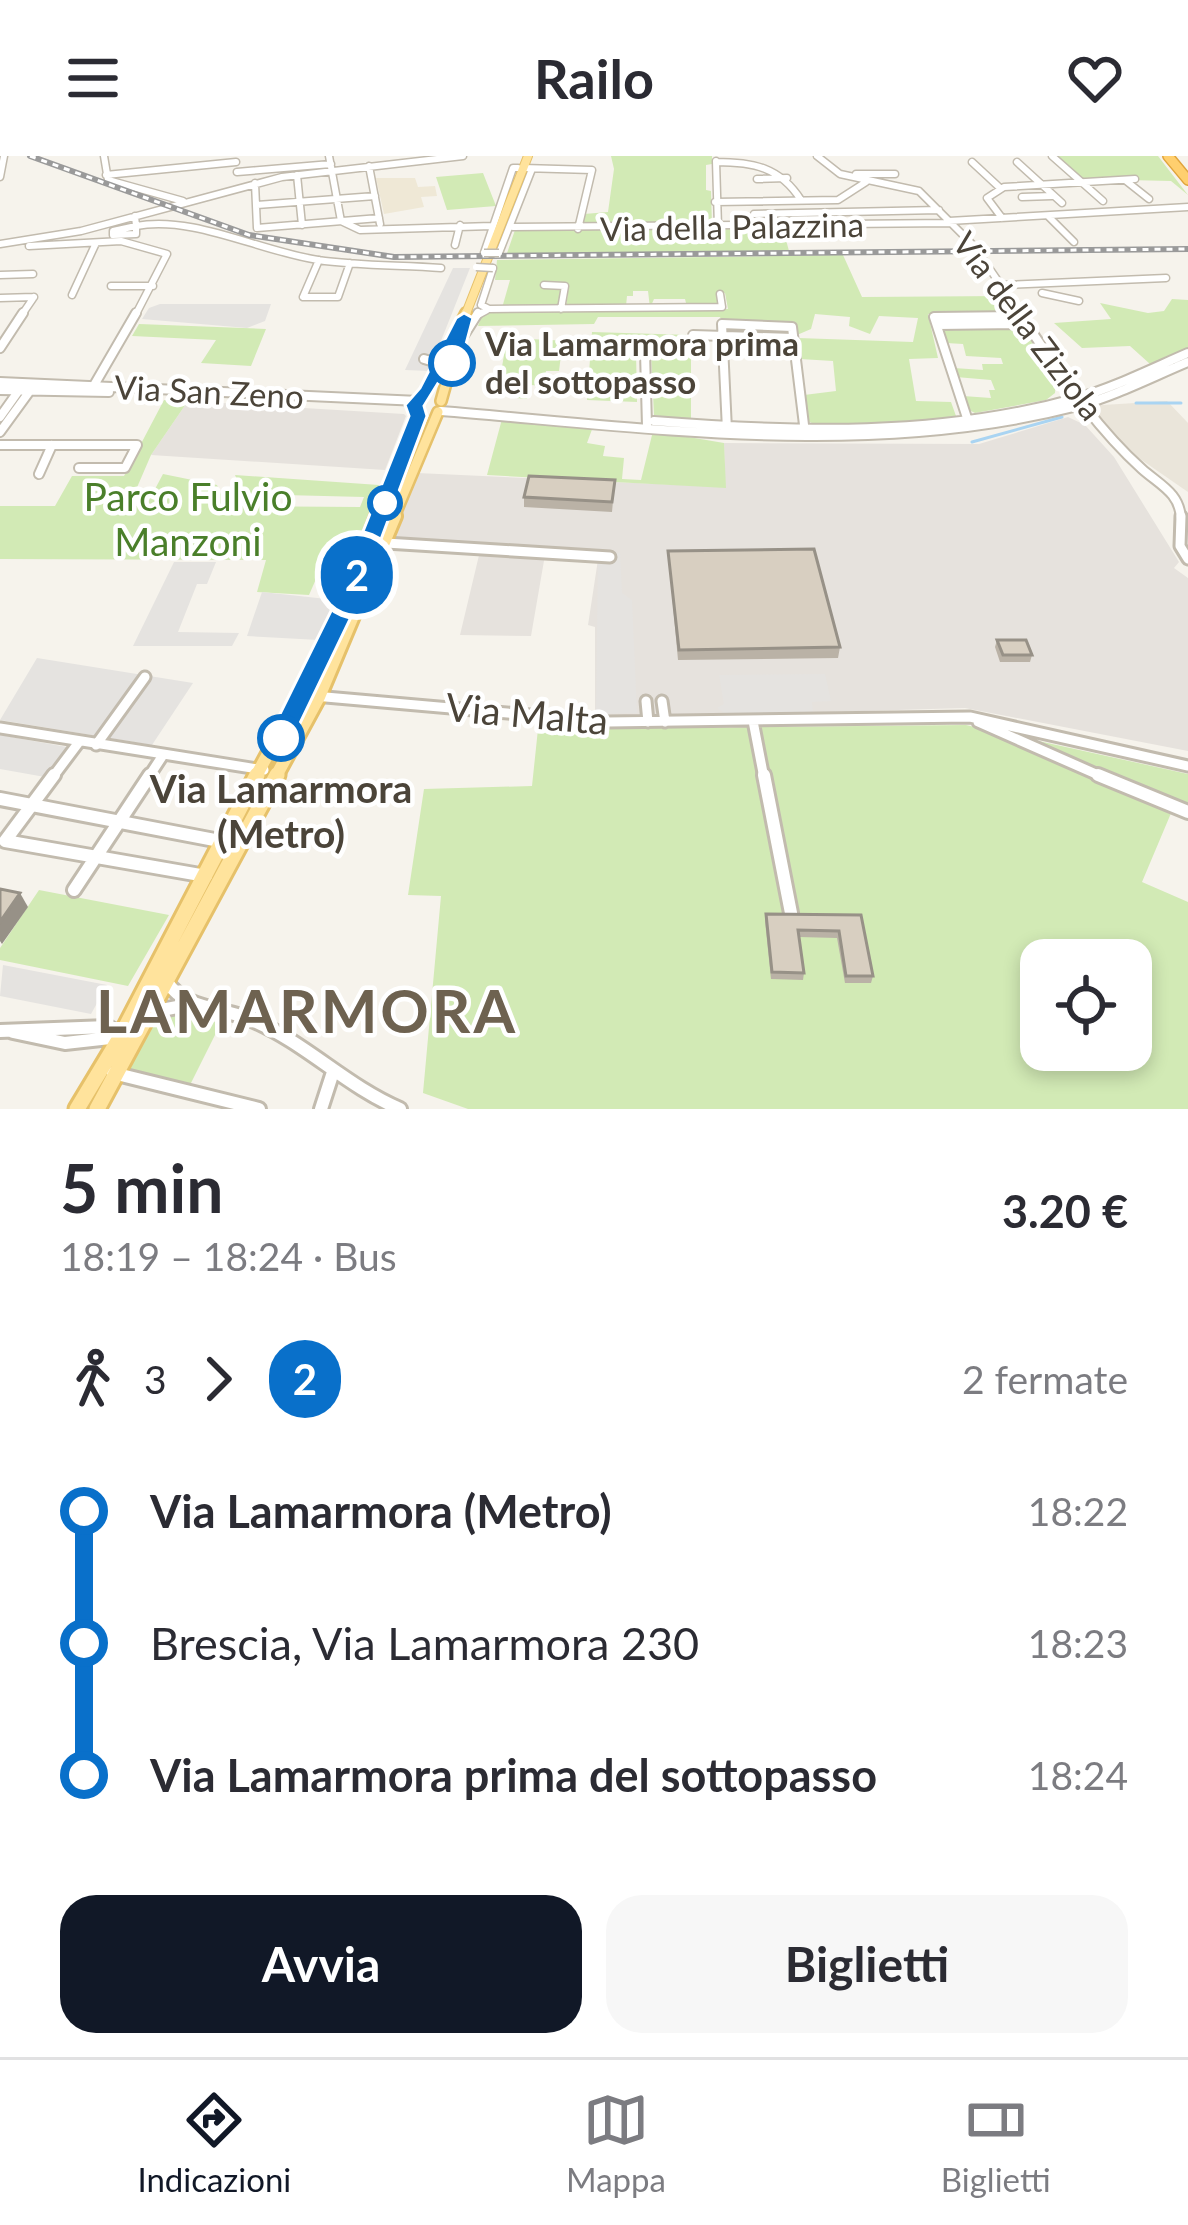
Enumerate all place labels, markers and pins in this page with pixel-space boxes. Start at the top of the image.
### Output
place label: Via Lamarmora prima del sottopasso [484,323,799,401]
marker: Via Lamarmora prima del sottopasso [430,341,474,385]
unlabelled marker [369,487,401,519]
marker: Via Lamarmora (Metro) [259,716,303,760]
place label: Via Lamarmora (Metro) [149,765,412,856]

